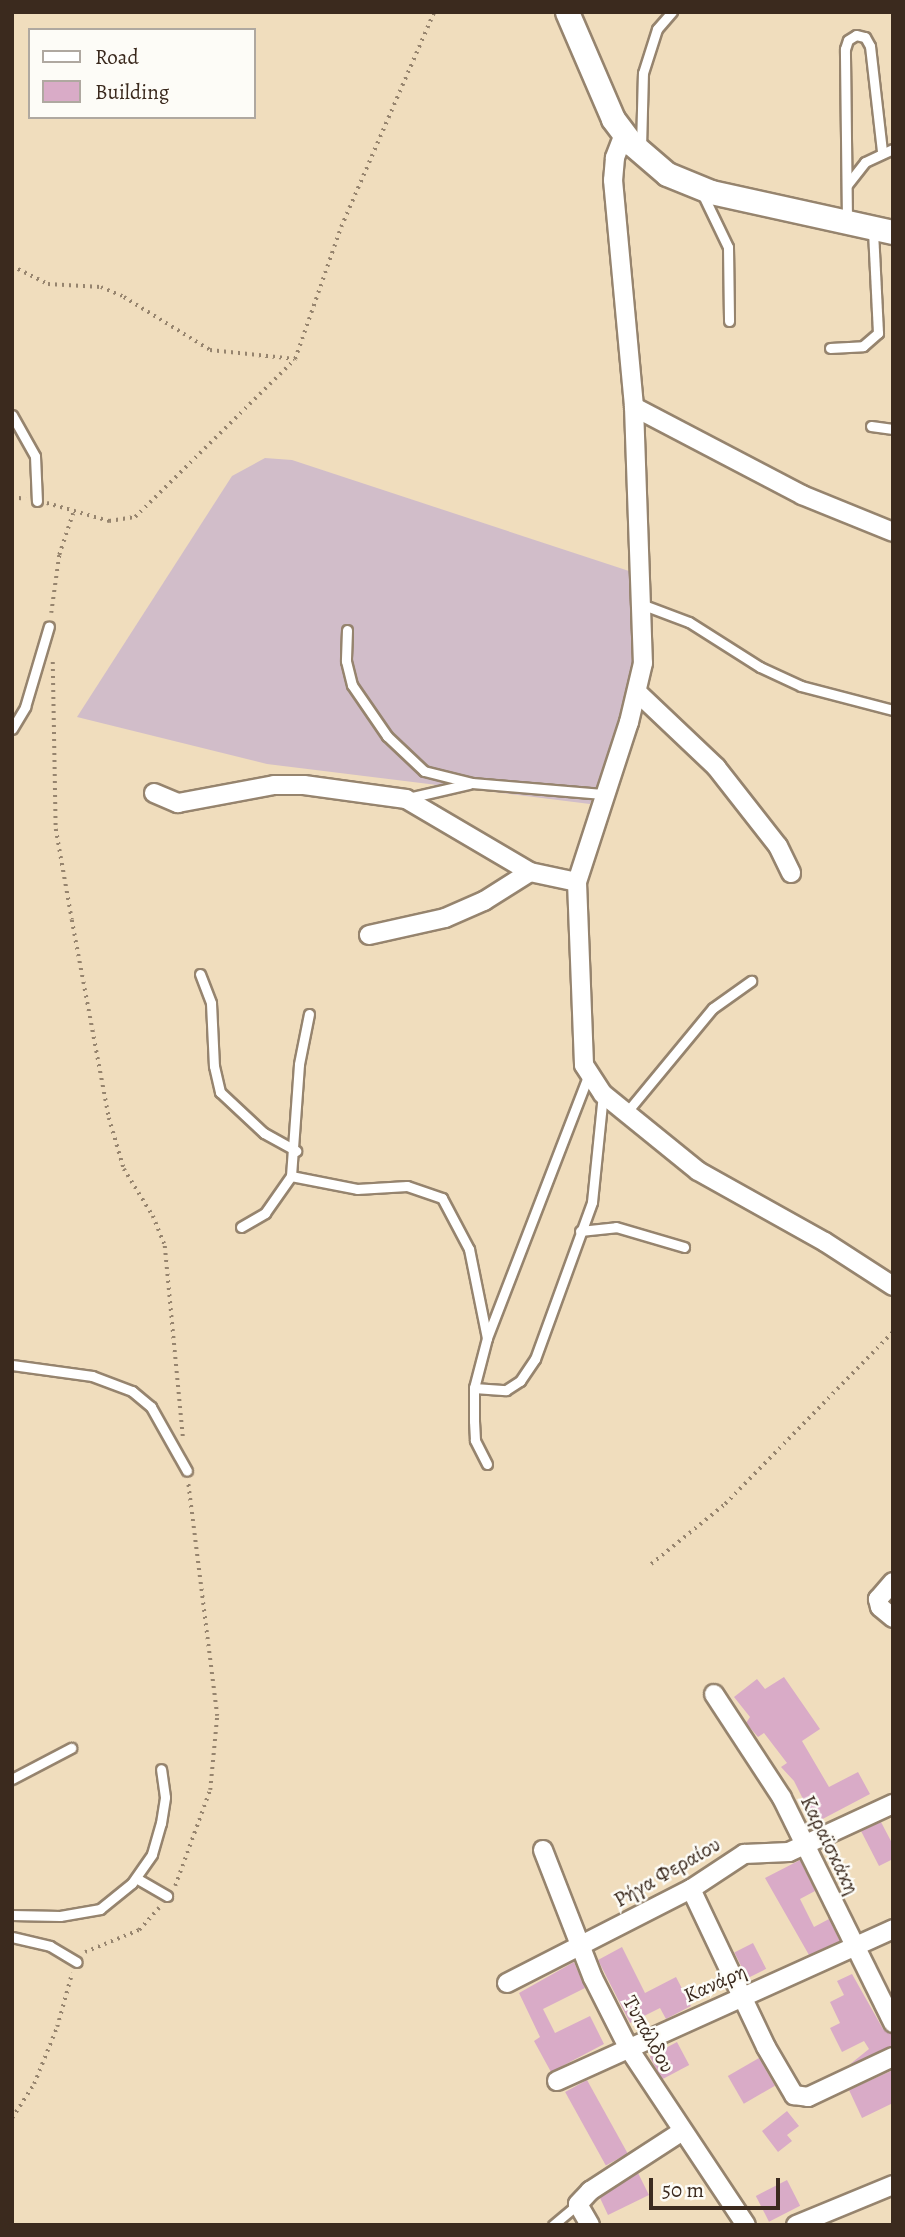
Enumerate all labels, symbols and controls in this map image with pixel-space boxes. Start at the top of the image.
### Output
legend [28,28,256,119]
text: Road [95,43,139,71]
text: Building [95,78,169,106]
street label: Καραϊσκάκη [795,1791,865,1899]
street label: Ρήγα Φεραίου [609,1831,725,1913]
street label: Κανάρη [680,1958,750,2008]
street label: Τυπάλδου [618,1991,680,2077]
scale bar [653,2164,784,2208]
text: 50 m [662,2176,704,2204]

